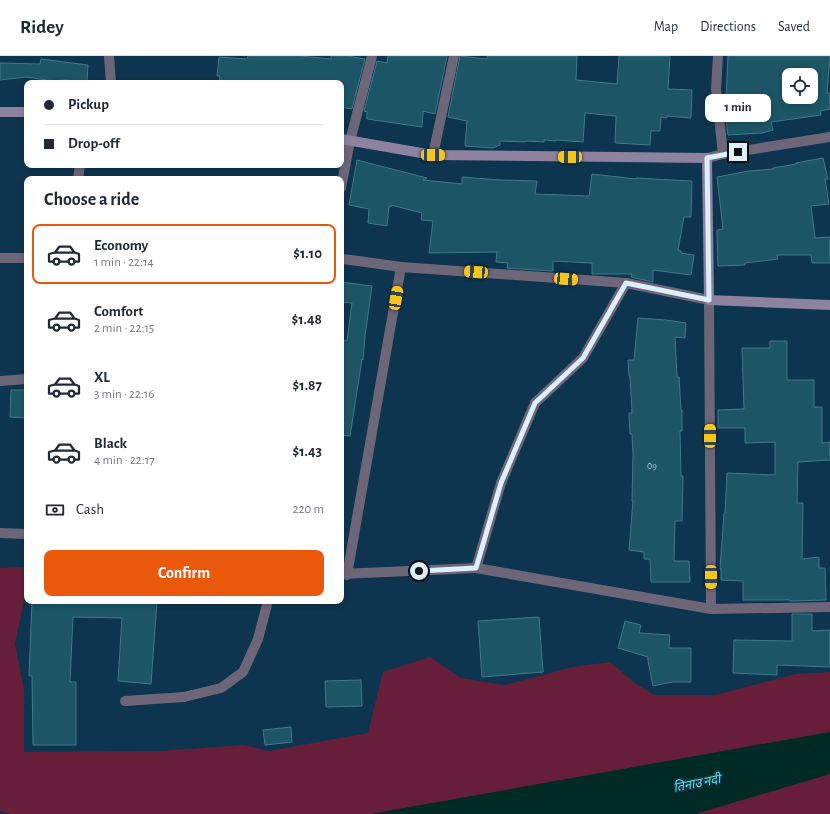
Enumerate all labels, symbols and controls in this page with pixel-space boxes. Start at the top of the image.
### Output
text: Ridey [20,18,64,37]
text: Map [654,20,678,34]
text: Directions [700,20,756,34]
text: Saved [778,20,810,34]
map controls [782,68,818,104]
button: locate [782,68,818,104]
callout: 1 min [705,94,771,122]
text: Pickup [68,97,109,112]
text: 1 min [724,101,752,114]
text: Drop-off [68,136,120,151]
route end [729,143,747,161]
car [421,149,445,161]
car [558,151,582,163]
text: Choose a ride [44,191,139,209]
icon: car [46,236,82,272]
text: Economy [94,238,148,253]
text: $1.10 [293,246,322,261]
text: 1 min · 22:14 [94,256,154,269]
car [464,265,488,279]
car [554,272,578,286]
car [388,285,404,311]
icon: car [46,302,82,338]
text: Comfort [94,304,143,319]
text: $1.48 [291,312,322,327]
text: 2 min · 22:15 [94,322,154,335]
icon: car [46,368,82,404]
text: XL [94,370,110,385]
text: $1.87 [293,378,322,393]
text: 3 min · 22:16 [94,388,154,401]
car [704,424,716,448]
icon: car [46,434,82,470]
text: Black [94,436,127,451]
text: $1.43 [292,444,322,459]
text: 4 min · 22:17 [94,454,155,467]
house number: 09 [647,461,657,471]
icon: cash [44,499,66,521]
text: Cash [76,502,104,517]
text: 220 m [293,503,324,516]
button: Confirm [44,550,324,596]
route start [410,562,428,580]
car [705,565,717,589]
water label: तिनाउ नदी [672,771,724,795]

